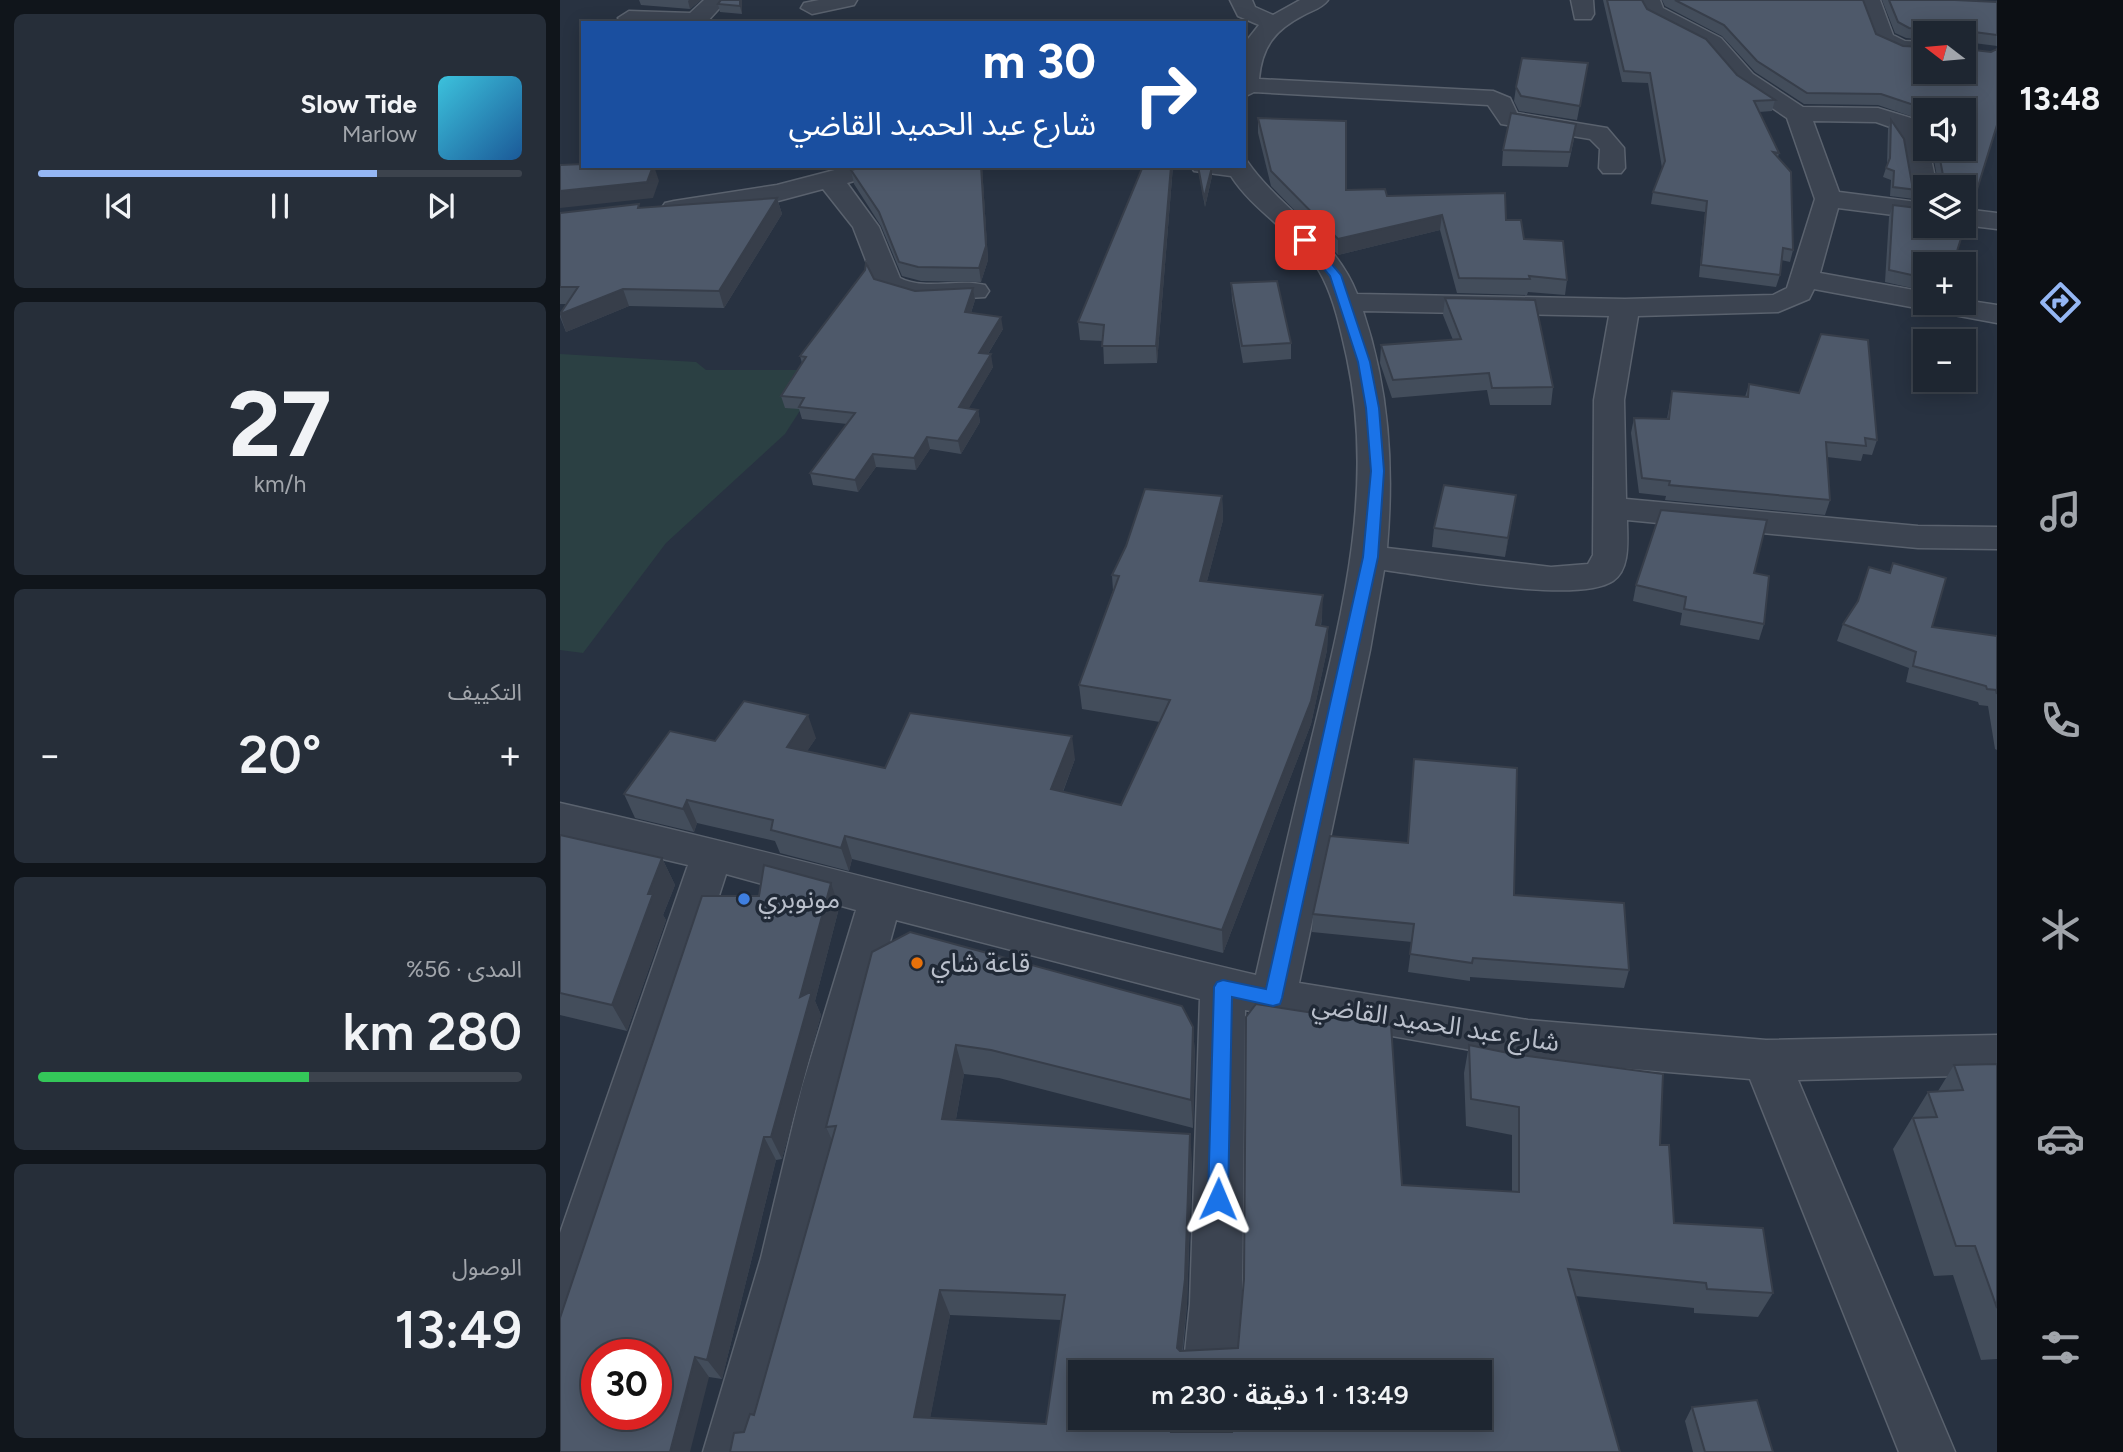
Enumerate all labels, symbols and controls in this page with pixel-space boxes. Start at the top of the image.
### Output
north arrow [1913,21,1976,84]
map controls [1913,21,1976,392]
text: 30 m [983,31,1096,90]
icon: right [1120,49,1211,140]
text: 13:48 [2020,80,2100,118]
text: Slow Tide [301,88,417,120]
button: sound [1913,98,1976,161]
text: شارع عبد الحميد القاضي [789,105,1096,143]
text: Marlow [342,120,417,148]
button: layers [1913,175,1976,238]
icon: previous [100,187,138,225]
icon: pause [261,187,299,225]
icon: next [422,187,460,225]
pin [1275,210,1335,270]
icon: arrive [1286,221,1324,259]
button: + [1913,252,1976,315]
icon: directions [2036,278,2085,327]
button: − [1913,329,1976,392]
text: 27 [228,370,332,479]
text: km/h [254,470,306,498]
icon: music [2036,487,2085,536]
text: التكييف [448,678,522,706]
icon: phone [2036,696,2085,745]
text: 20° [239,724,321,786]
text: − [38,732,62,778]
text: + [498,732,522,778]
place label: مونوبري [758,883,840,919]
marker: مونوبري [736,891,752,907]
icon: climate [2036,905,2085,954]
place label: قاعة شاي [931,947,1030,983]
text: المدى · 56% [406,955,522,983]
marker: قاعة شاي [909,955,925,971]
street label: شارع عبد الحميد القاضي [1309,988,1562,1062]
text: 280 km [343,1001,522,1063]
icon: car [2036,1114,2085,1163]
position arrow [1181,1162,1255,1236]
text: الوصول [452,1253,522,1281]
text: 13:49 [394,1299,522,1361]
icon: filters [2036,1323,2085,1372]
speed limit sign: 30 [581,1339,672,1430]
text: 13:49 · 1 دقيقة · 230 m [1151,1379,1409,1411]

